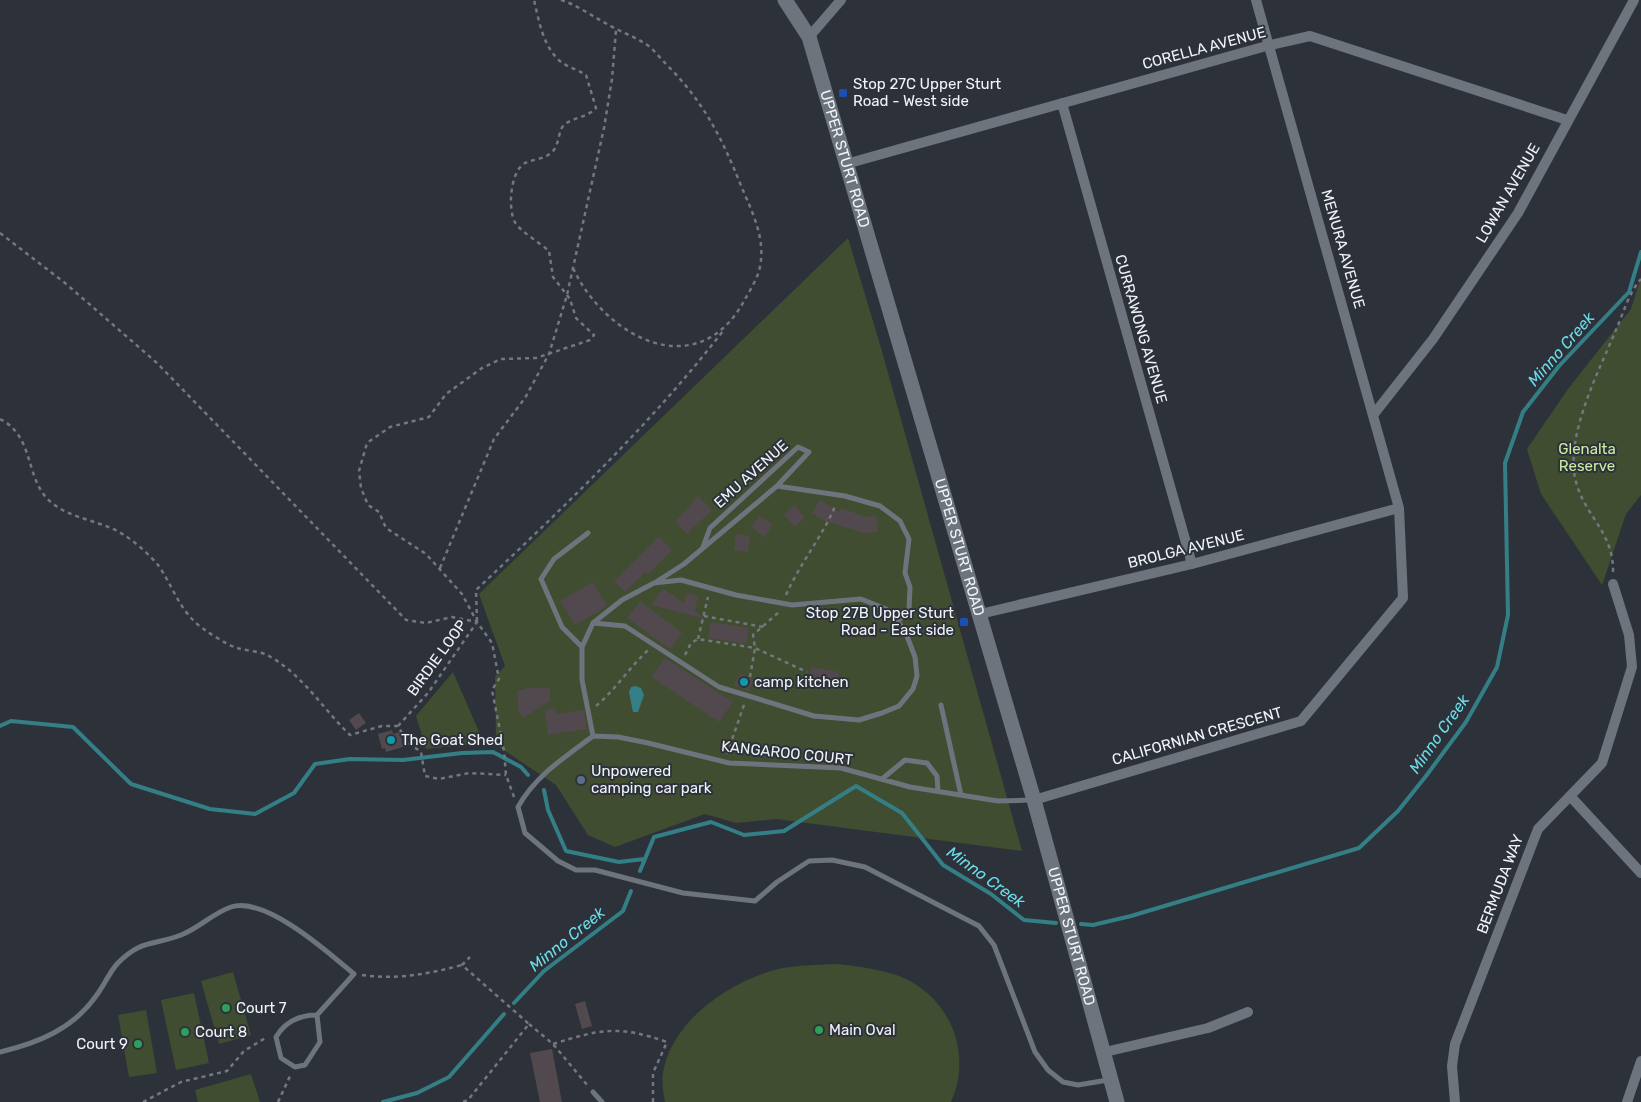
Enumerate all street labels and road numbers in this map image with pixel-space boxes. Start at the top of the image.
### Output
street label: CORELLA AVENUE [1140,23,1268,73]
street label: UPPER STURT ROAD [816,88,874,230]
street label: LOWAN AVENUE [1472,140,1544,246]
street label: MENURA AVENUE [1317,187,1369,311]
street label: CURRAWONG AVENUE [1111,252,1171,406]
street label: EMU AVENUE [710,436,792,512]
street label: UPPER STURT ROAD [931,476,988,618]
street label: BROLGA AVENUE [1126,526,1246,572]
street label: BIRDIE LOOP [403,616,471,699]
street label: CALIFORNIAN CRESCENT [1110,703,1284,769]
street label: KANGAROO COURT [720,737,854,769]
street label: BERMUDA WAY [1473,832,1527,936]
street label: UPPER STURT ROAD [1044,865,1099,1008]

